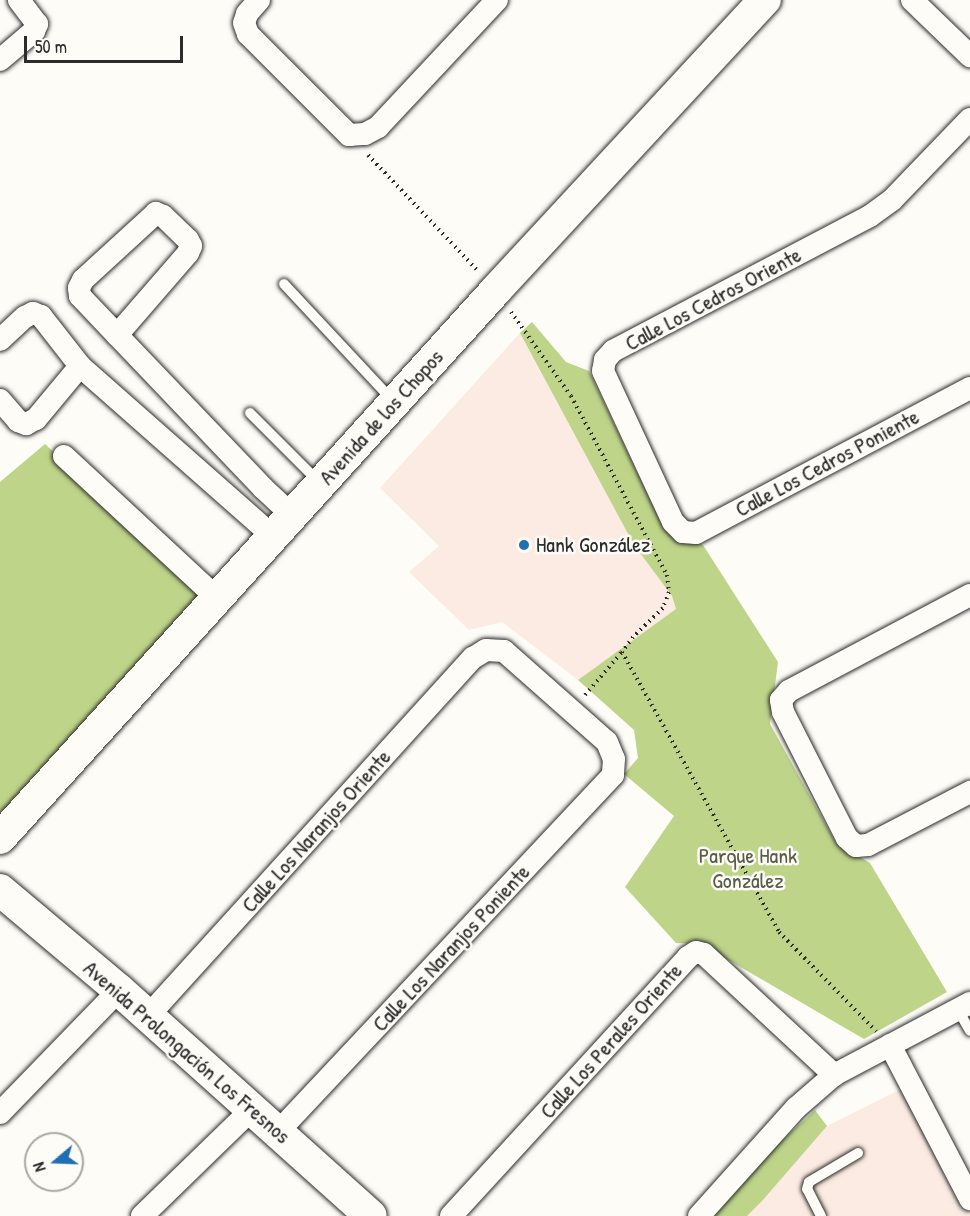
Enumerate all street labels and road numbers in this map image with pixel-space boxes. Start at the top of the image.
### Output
street label: Calle Los Cedros Oriente [621,241,805,357]
street label: Avenida de los Chopos [313,344,449,490]
street label: Calle Los Cedros Poniente [731,403,923,523]
street label: Calle Los Naranjos Oriente [236,744,396,918]
street label: Calle Los Naranjos Poniente [367,859,535,1037]
street label: Avenida Prolongación Los Fresnos [78,955,296,1149]
street label: Calle Los Perales Oriente [534,958,688,1124]

